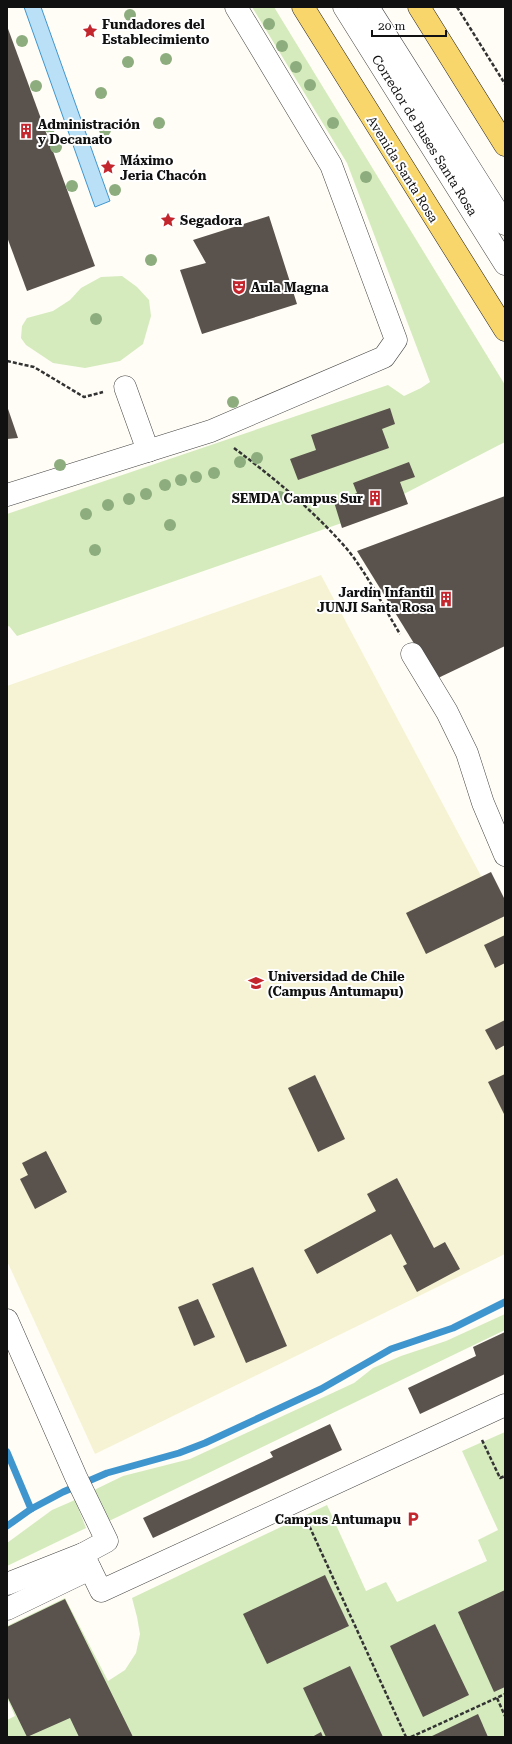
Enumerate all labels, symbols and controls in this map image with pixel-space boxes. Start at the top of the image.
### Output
scale bar [372,12,446,38]
place label: Fundadores del Establecimiento [102,17,209,47]
text: 20 m [378,19,405,33]
place icon: Fundadores del Establecimiento [81,22,99,40]
street label: Corredor de Buses Santa Rosa [369,52,480,218]
street label: Avenida Santa Rosa [364,113,442,225]
place label: Administración y Decanato [38,117,140,147]
building icon: Administración y Decanato [17,122,35,140]
place label: Máximo Jeria Chacón [120,153,207,183]
place icon: Máximo Jeria Chacón [99,158,117,176]
place icon: Segadora [159,211,177,229]
place label: Segadora [180,213,242,228]
theatre icon: Aula Magna [230,278,248,296]
place label: Aula Magna [251,280,329,295]
building icon: SEMDA Campus Sur [366,489,384,507]
place label: SEMDA Campus Sur [232,491,363,506]
place label: Jardín Infantil JUNJI Santa Rosa [317,585,435,615]
building icon: Jardín Infantil JUNJI Santa Rosa [437,590,455,608]
place label: Universidad de Chile (Campus Antumapu) [268,969,405,999]
school or university icon: Universidad de Chile (Campus Antumapu) [247,974,265,992]
parking icon: Campus Antumapu [404,1510,422,1528]
place label: Campus Antumapu [275,1512,401,1527]

